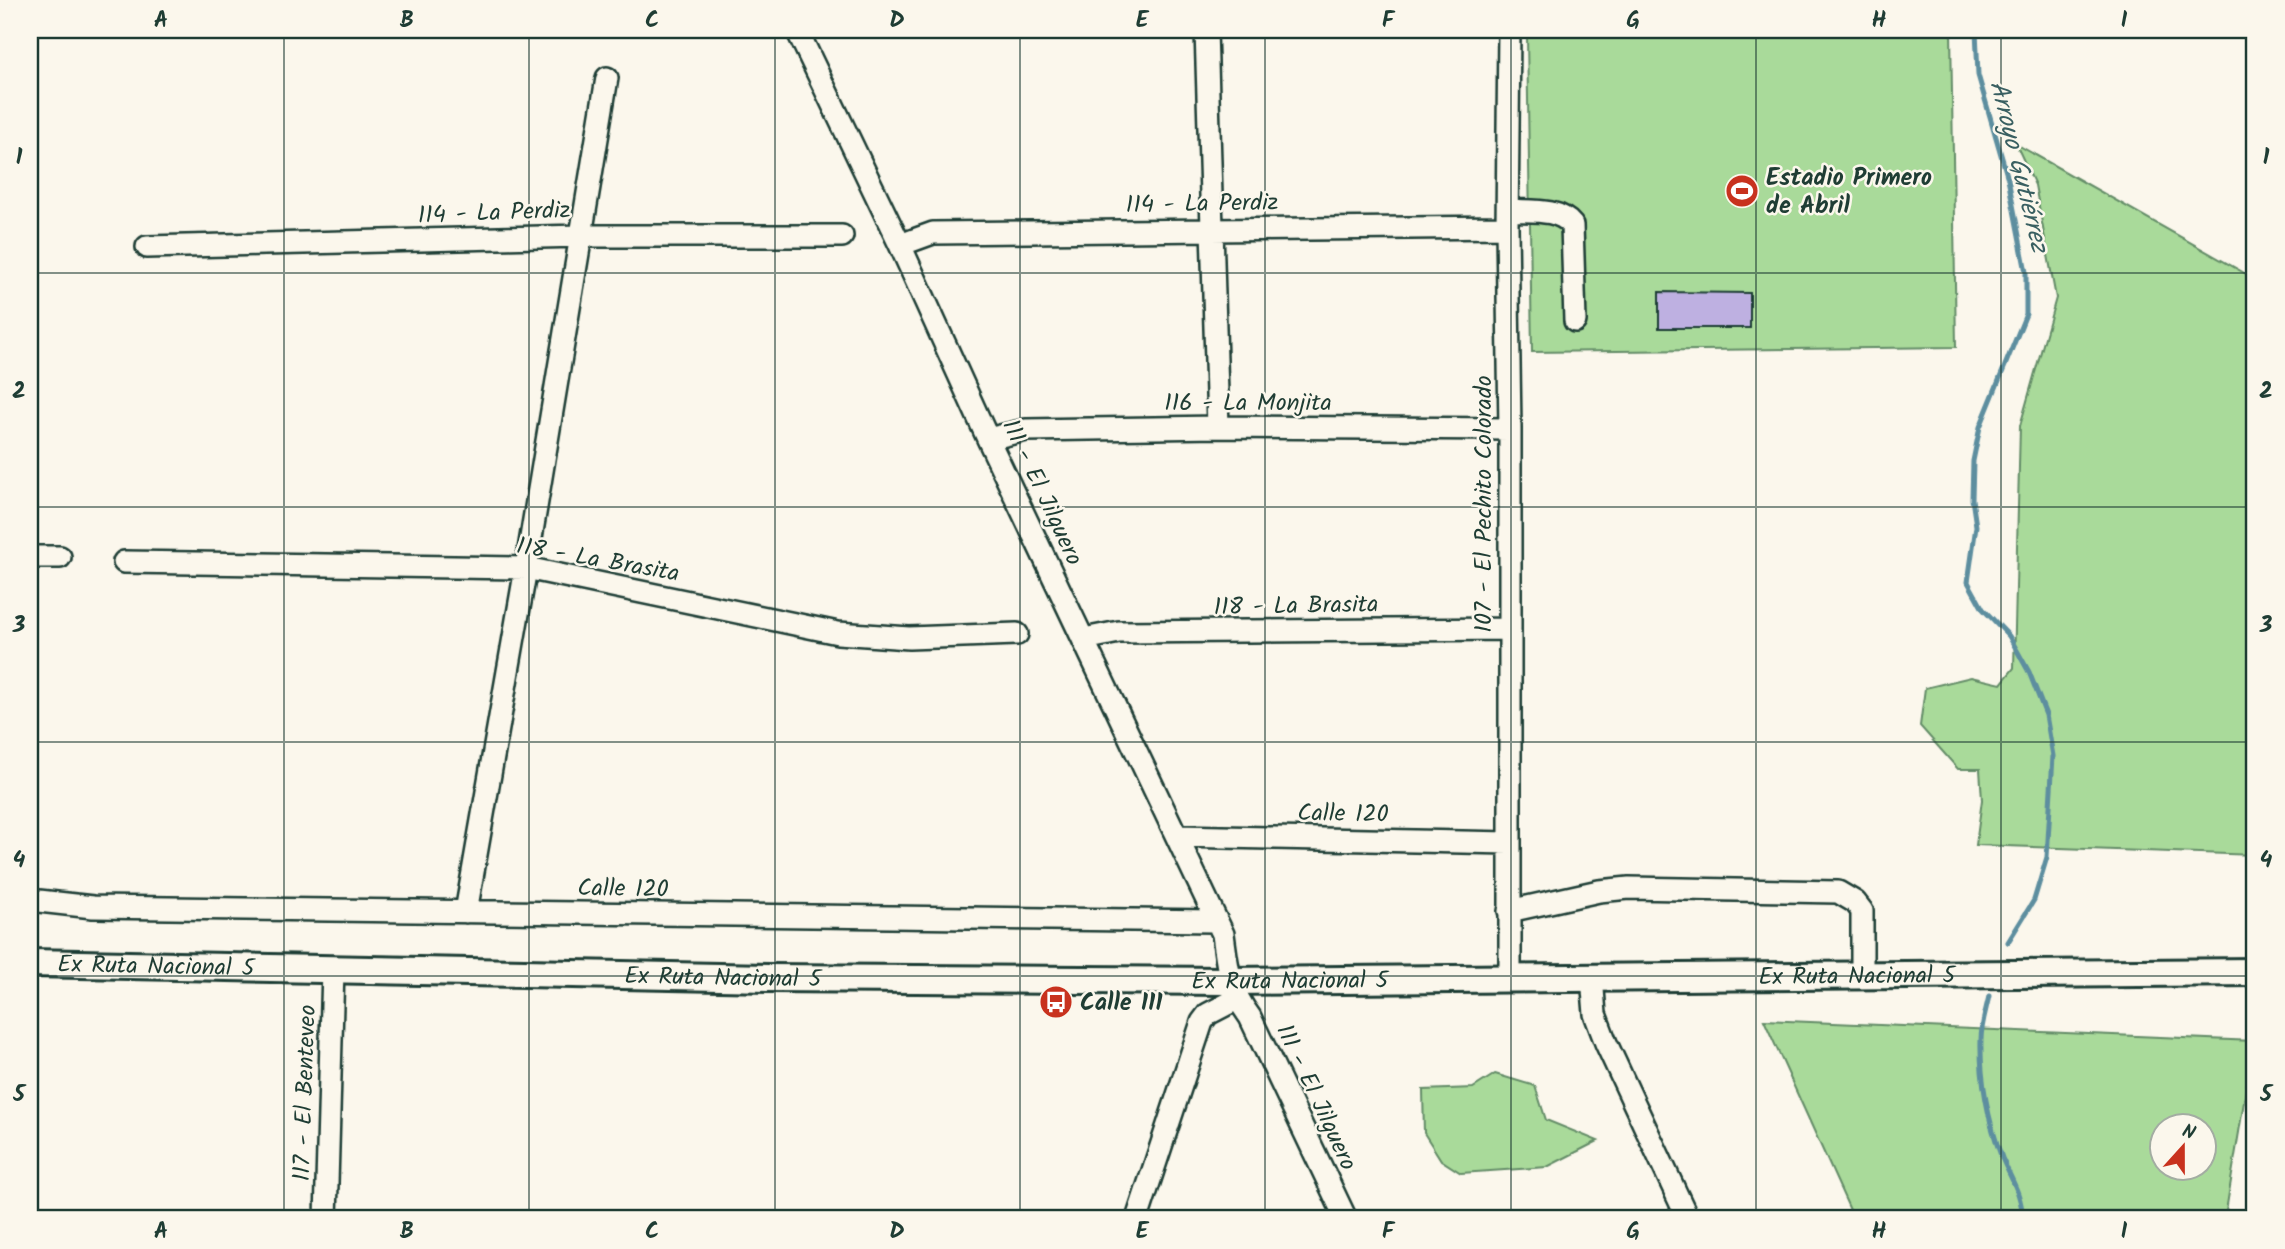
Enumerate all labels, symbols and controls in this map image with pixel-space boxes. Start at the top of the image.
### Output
text: A [154,3,168,39]
text: B [400,3,414,39]
text: C [645,3,659,39]
text: D [889,3,905,39]
text: E [1136,3,1150,39]
text: F [1382,3,1396,39]
text: G [1626,3,1640,39]
text: H [1872,3,1887,39]
text: I [2120,3,2128,39]
water label: Arroyo Gutiérrez [1976,76,2060,259]
text: 1 [16,140,23,176]
text: 1 [2263,140,2270,176]
place label: Estadio Primero de Abril [1766,159,1932,226]
sports icon: Estadio Primero de Abril [1723,172,1761,210]
street label: 114 - La Perdiz [1125,184,1279,225]
street label: 114 - La Perdiz [417,191,571,236]
text: 2 [12,374,26,410]
text: 2 [2259,374,2273,410]
street label: 107 - El Pechito Colorado [1465,375,1504,633]
street label: 116 - La Monjita [1164,384,1332,423]
street label: 111 - El Jilguero [991,413,1093,572]
street label: 118 - La Brasita [513,527,682,594]
street label: 118 - La Brasita [1213,586,1379,627]
text: 3 [12,608,26,644]
text: 3 [2259,608,2273,644]
street label: Calle 120 [1297,794,1389,835]
text: 4 [13,843,26,879]
text: 4 [2260,843,2273,879]
street label: Calle 120 [577,869,669,910]
street label: Ex Ruta Nacional 5 [57,946,257,989]
street label: Ex Ruta Nacional 5 [624,957,824,999]
street label: Ex Ruta Nacional 5 [1758,957,1958,997]
street label: Ex Ruta Nacional 5 [1191,962,1391,1002]
bus stop icon: Calle 111 [1037,983,1075,1021]
place label: Calle 111 [1080,984,1163,1023]
street label: 117 - El Benteveo [283,1004,328,1182]
street label: 111 - El Jilguero [1265,1018,1367,1177]
text: 5 [12,1077,27,1113]
text: 5 [2259,1077,2274,1113]
north arrow [2148,1112,2218,1182]
text: N [2177,1117,2199,1149]
text: A [154,1214,168,1249]
text: B [400,1214,414,1249]
text: C [645,1214,659,1249]
text: D [889,1214,905,1249]
text: E [1136,1214,1150,1249]
text: F [1382,1214,1396,1249]
text: G [1626,1214,1640,1249]
text: H [1872,1214,1887,1249]
text: I [2120,1214,2128,1249]

